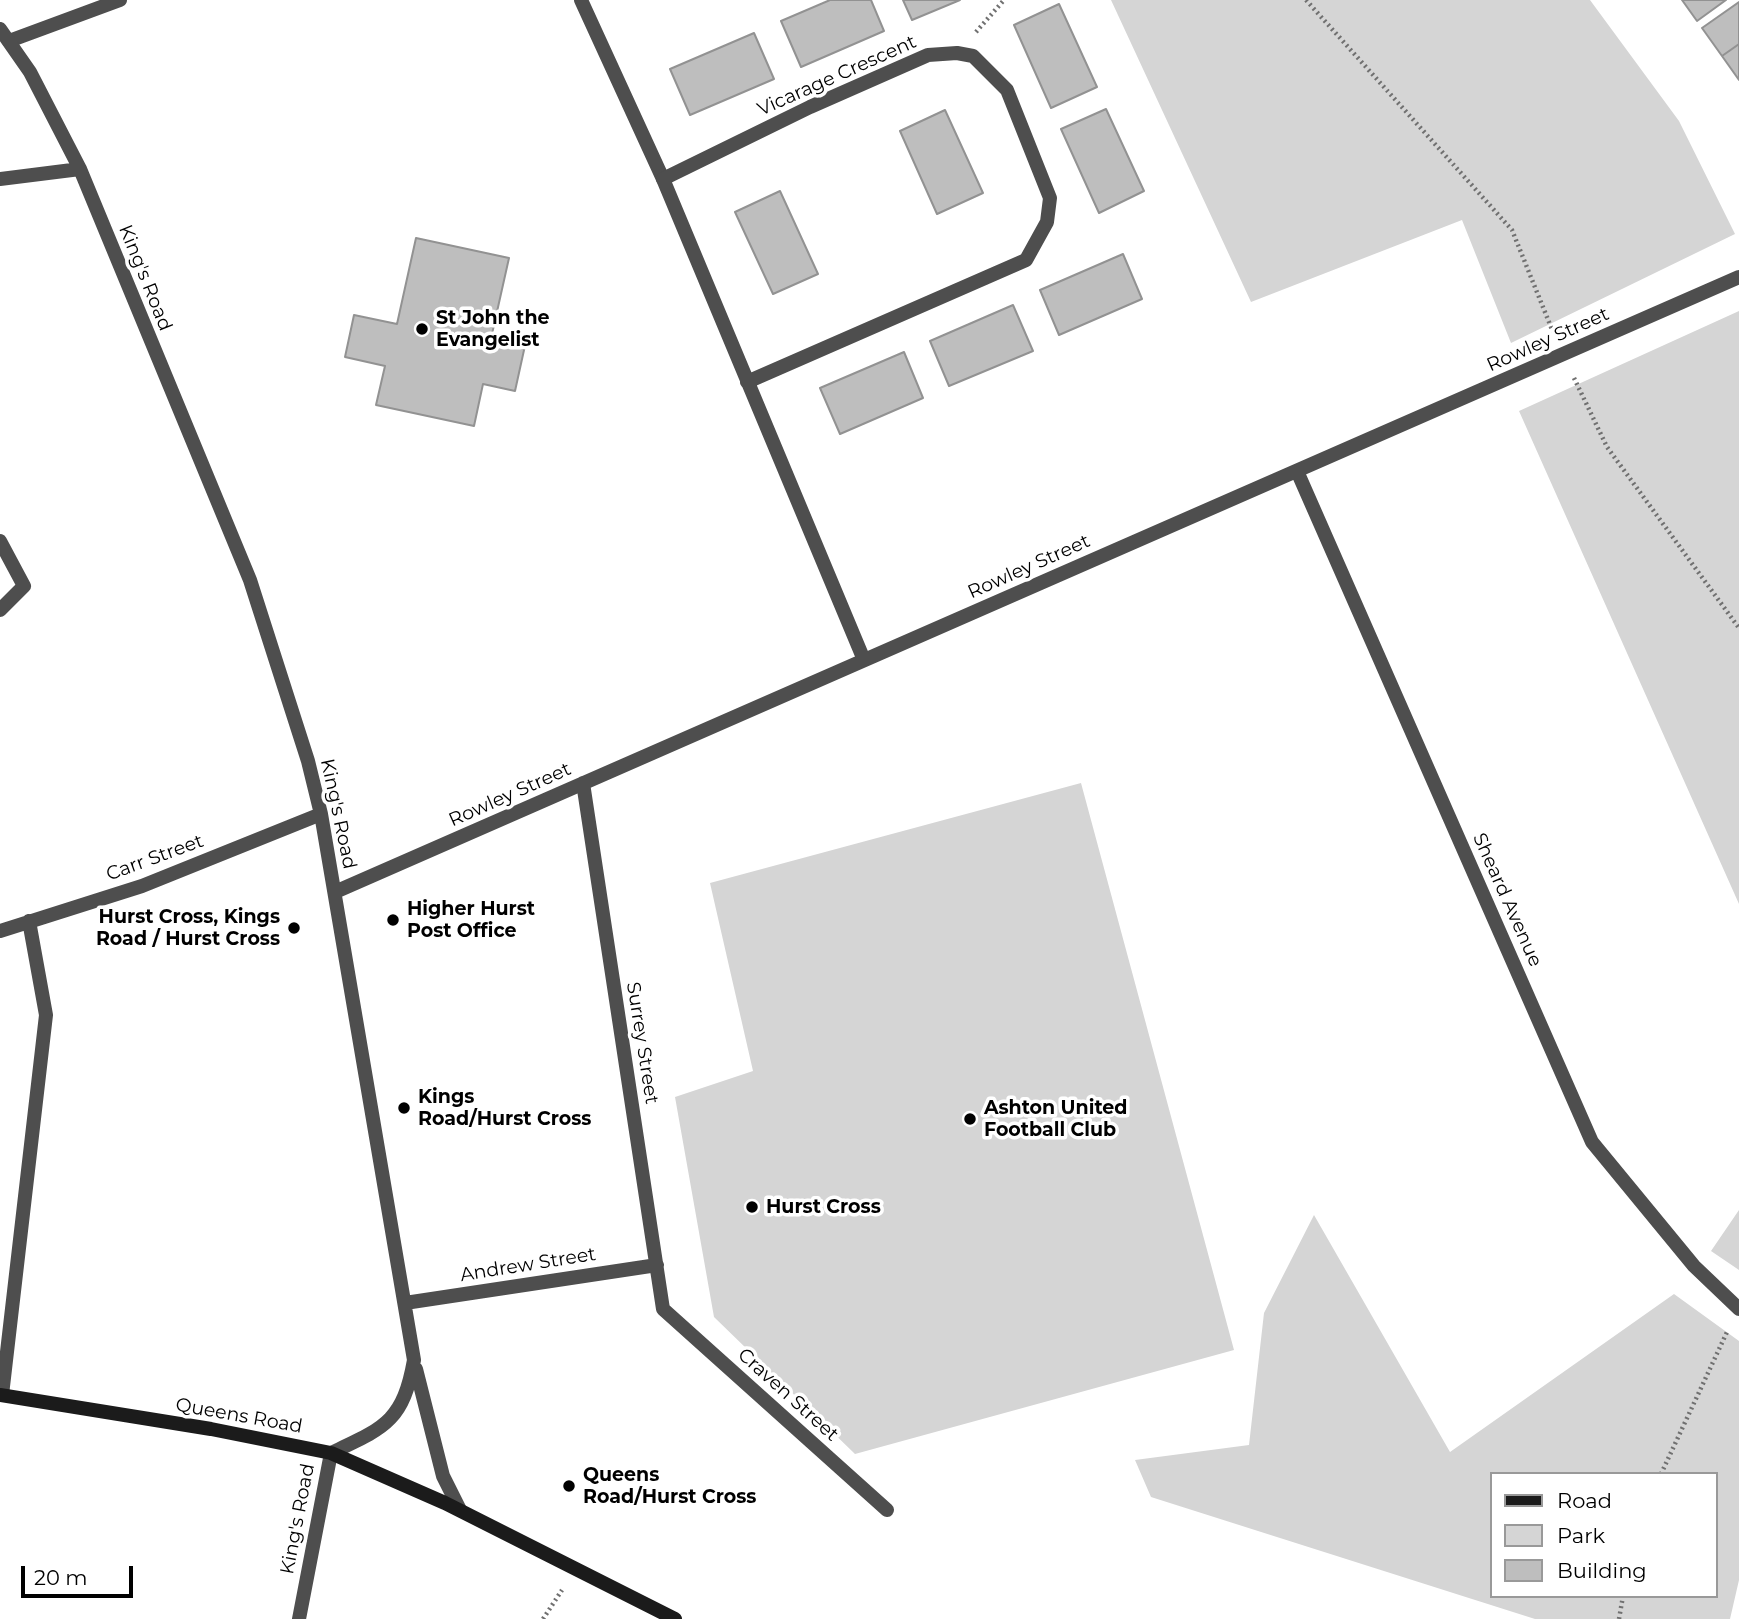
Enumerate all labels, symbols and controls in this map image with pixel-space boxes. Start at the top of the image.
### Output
street label: Vicarage Crescent [754,31,920,121]
street label: King's Road [113,222,177,334]
street label: Rowley Street [1483,303,1613,377]
place label: St John the Evangelist [436,307,550,351]
marker: St John the Evangelist [414,321,430,337]
street label: Rowley Street [964,530,1094,604]
street label: King's Road [315,757,361,871]
street label: Rowley Street [445,758,575,832]
street label: Carr Street [103,830,207,886]
street label: Sheard Avenue [1467,830,1547,970]
place label: Higher Hurst Post Office [407,898,535,942]
place label: Hurst Cross, Kings Road / Hurst Cross [96,906,280,950]
marker: Higher Hurst Post Office [385,912,401,928]
marker: Hurst Cross, Kings Road / Hurst Cross [286,920,302,936]
street label: Surrey Street [621,980,663,1106]
place label: Kings Road/Hurst Cross [418,1086,591,1130]
place label: Ashton United Football Club [984,1097,1127,1141]
marker: Kings Road/Hurst Cross [396,1100,412,1116]
marker: Ashton United Football Club [962,1111,978,1127]
place label: Hurst Cross [766,1196,881,1218]
marker: Hurst Cross [744,1199,760,1215]
street label: Andrew Street [458,1243,598,1287]
street label: Craven Street [733,1344,843,1446]
street label: Queens Road [174,1394,304,1438]
street label: King's Road [276,1462,320,1576]
place label: Queens Road/Hurst Cross [583,1464,756,1508]
legend [1490,1472,1718,1598]
marker: Queens Road/Hurst Cross [561,1478,577,1494]
text: Road [1557,1488,1612,1513]
text: Park [1557,1523,1605,1548]
scale bar [24,1552,136,1596]
text: Building [1557,1558,1647,1583]
text: 20 m [34,1565,88,1590]

